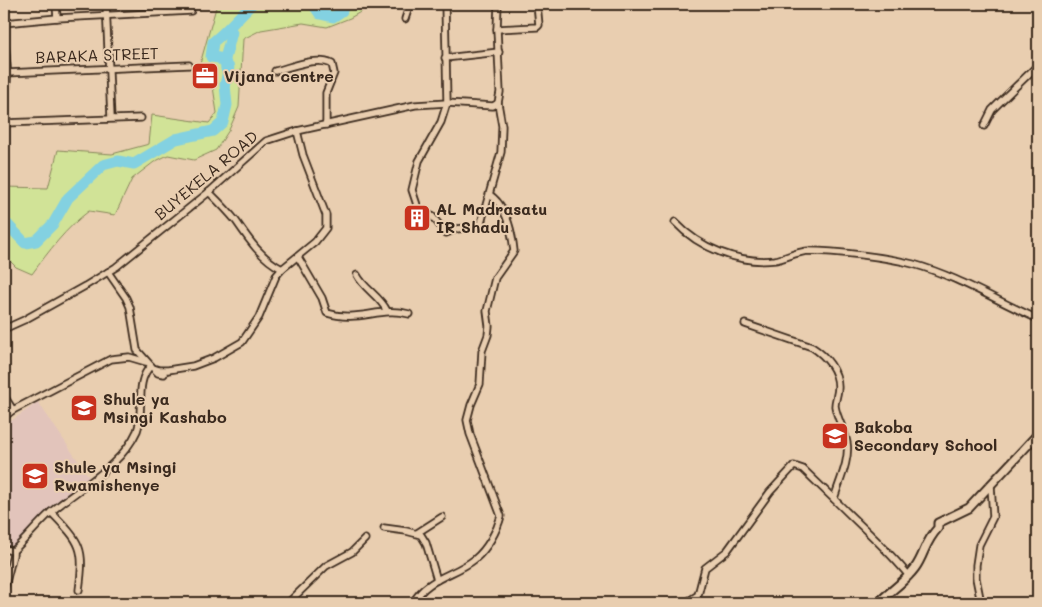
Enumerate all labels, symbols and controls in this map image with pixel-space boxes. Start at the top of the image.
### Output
street label: BARAKA STREET [35,42,159,67]
office icon: Vijana centre [190,61,220,91]
place label: Vijana centre [224,65,334,86]
street label: BUYEKELA ROAD [150,125,262,224]
place label: AL Madrasatu IR Shadu [436,198,547,237]
building icon: AL Madrasatu IR Shadu [402,203,432,233]
place label: Shule ya Msingi Kashabo [103,388,227,427]
school or university icon: Shule ya Msingi Kashabo [69,393,99,423]
place label: Bakoba Secondary School [854,416,997,455]
school or university icon: Bakoba Secondary School [820,421,850,451]
place label: Shule ya Msingi Rwamishenye [54,456,177,495]
school or university icon: Shule ya Msingi Rwamishenye [20,461,50,491]

